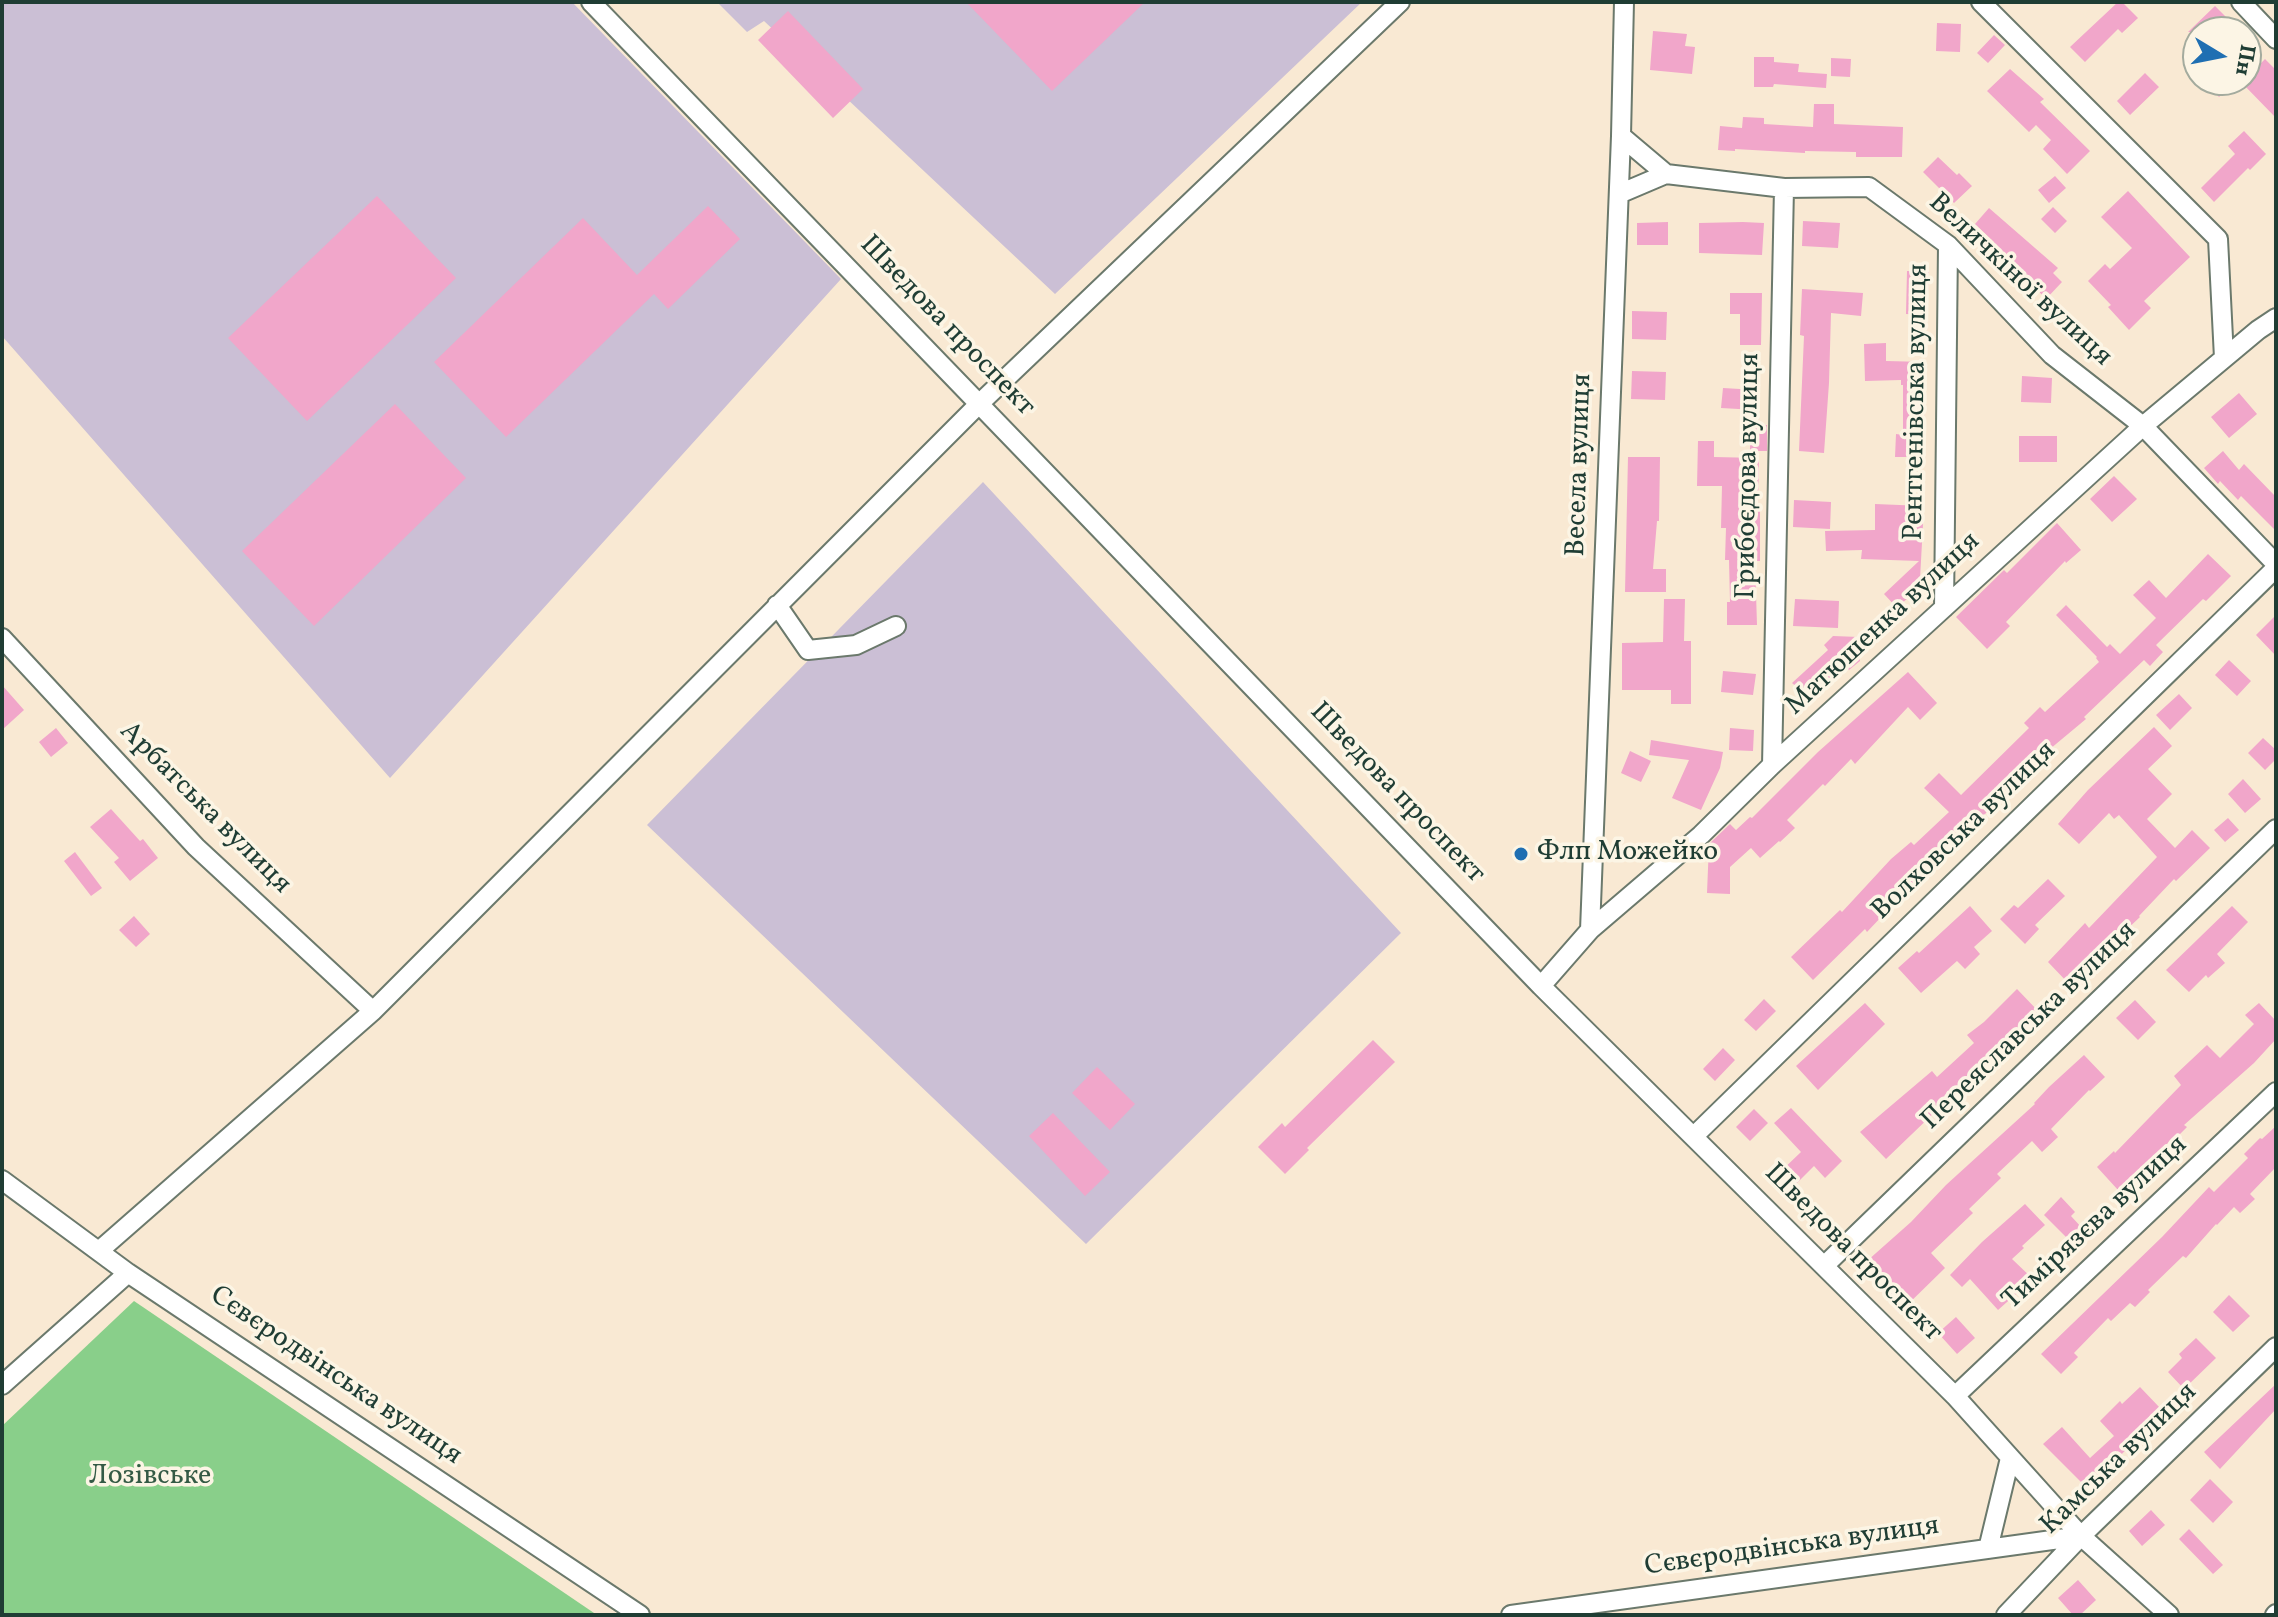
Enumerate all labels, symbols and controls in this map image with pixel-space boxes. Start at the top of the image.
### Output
north arrow [2182,16,2262,96]
text: Пн [2226,42,2262,78]
street label: Величкіної вулиця [1920,187,2118,375]
street label: Шведова проспект [851,230,1041,424]
street label: Рентгенівська вулиця [1899,263,1937,541]
street label: Грибоєдова вулиця [1731,353,1769,599]
street label: Весела вулиця [1561,373,1601,557]
street label: Матюшенка вулиця [1780,526,1988,724]
street label: Шведова проспект [1301,697,1491,891]
street label: Арбатська вулиця [111,716,297,902]
street label: Волховська вулиця [1866,736,2064,928]
place label: Флп Можейко [1537,837,1718,871]
marker: Флп Можейко [1512,845,1530,863]
street label: Переяславська вулиця [1915,916,2145,1138]
street label: Тимірязєва вулиця [1997,1130,2195,1318]
street label: Шведова проспект [1756,1158,1948,1350]
street label: Сєвєродвінська вулиця [203,1280,467,1474]
street label: Камська вулиця [2035,1377,2205,1543]
park label: Лозівське [89,1461,211,1495]
street label: Сєвєродвінська вулиця [1643,1511,1941,1585]

